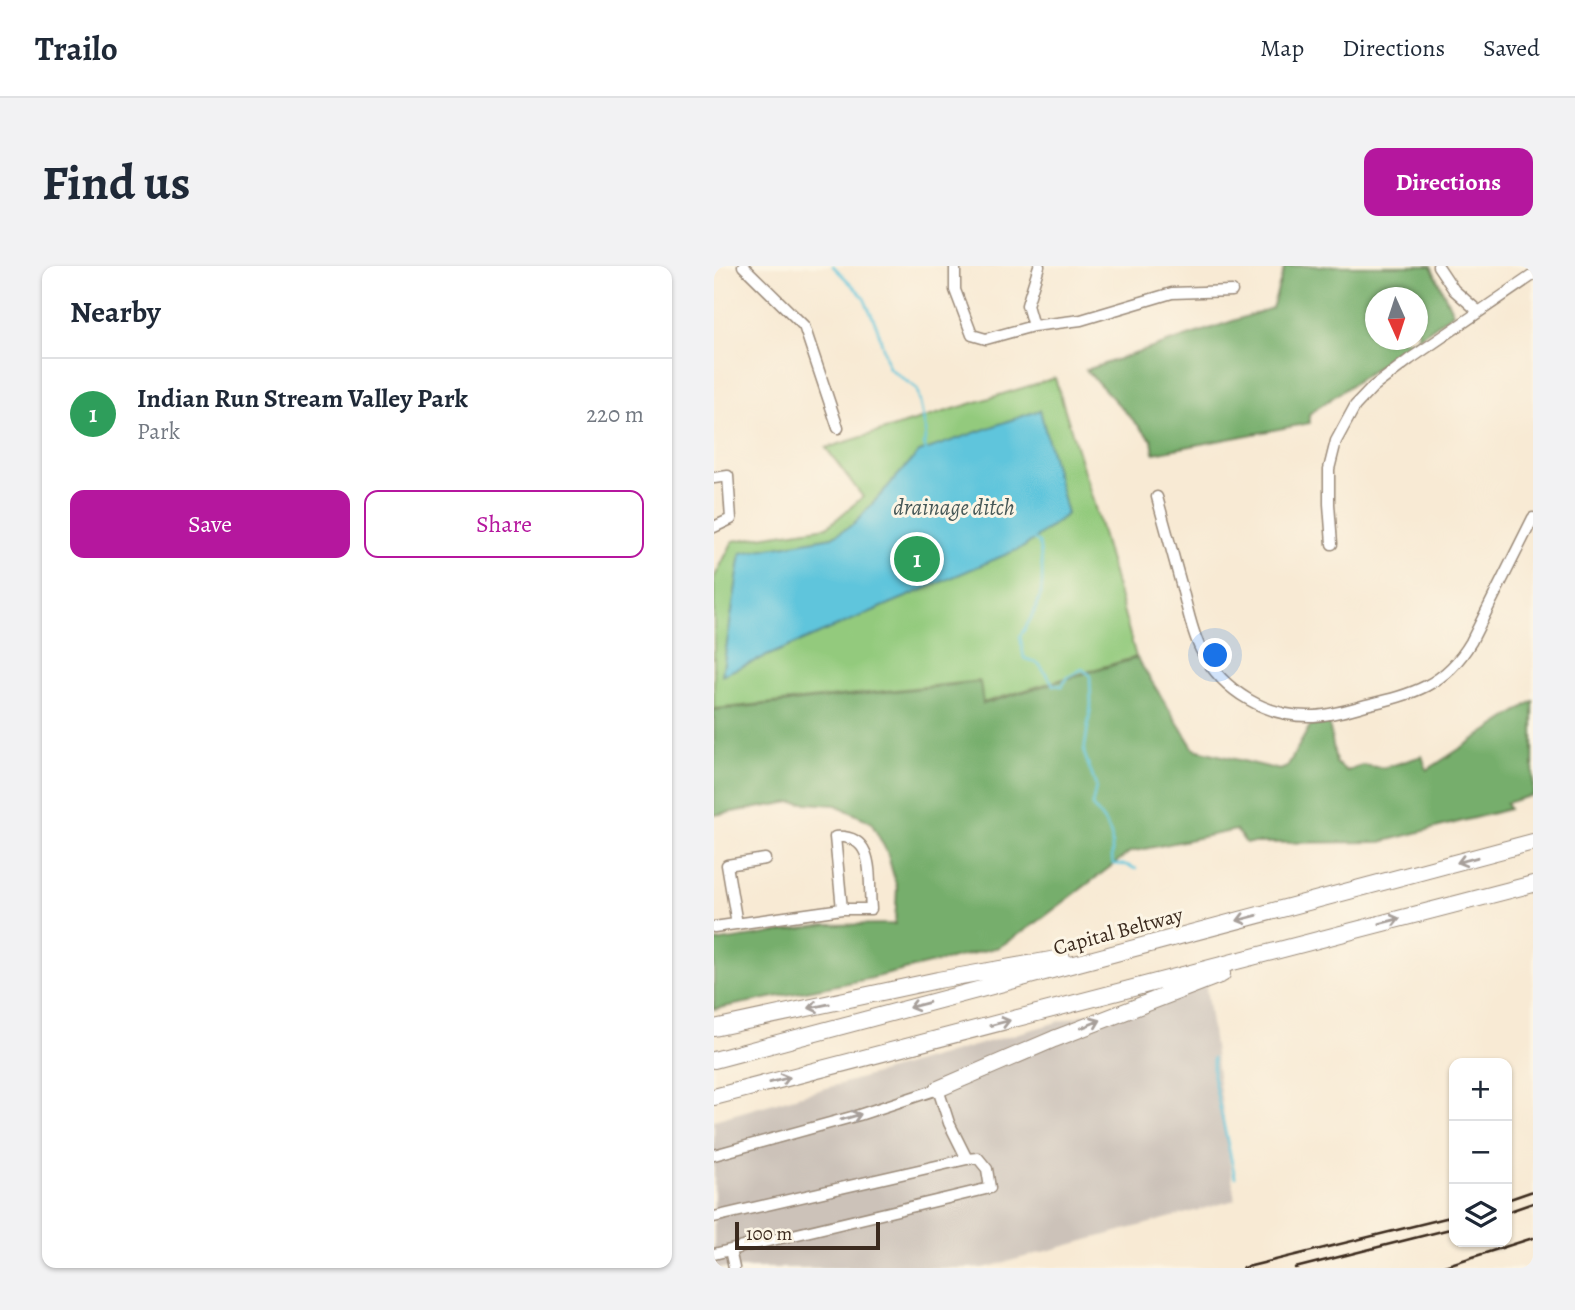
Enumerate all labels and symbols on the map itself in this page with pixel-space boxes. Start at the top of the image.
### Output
north arrow [1365,287,1428,350]
water label: drainage ditch [893,492,1015,523]
pin: 1 [894,533,940,585]
your location [1198,638,1232,672]
one-way arrow [1456,854,1479,867]
street label: Capital Beltway [1050,900,1186,962]
one-way arrow [1236,913,1258,926]
one-way arrow [1378,914,1401,927]
one-way arrow [808,999,831,1013]
one-way arrow [908,1000,930,1013]
one-way arrow [989,1015,1011,1028]
one-way arrow [1079,1017,1101,1030]
one-way arrow [769,1073,791,1086]
one-way arrow [839,1110,861,1123]
scale bar [735,1219,880,1251]

